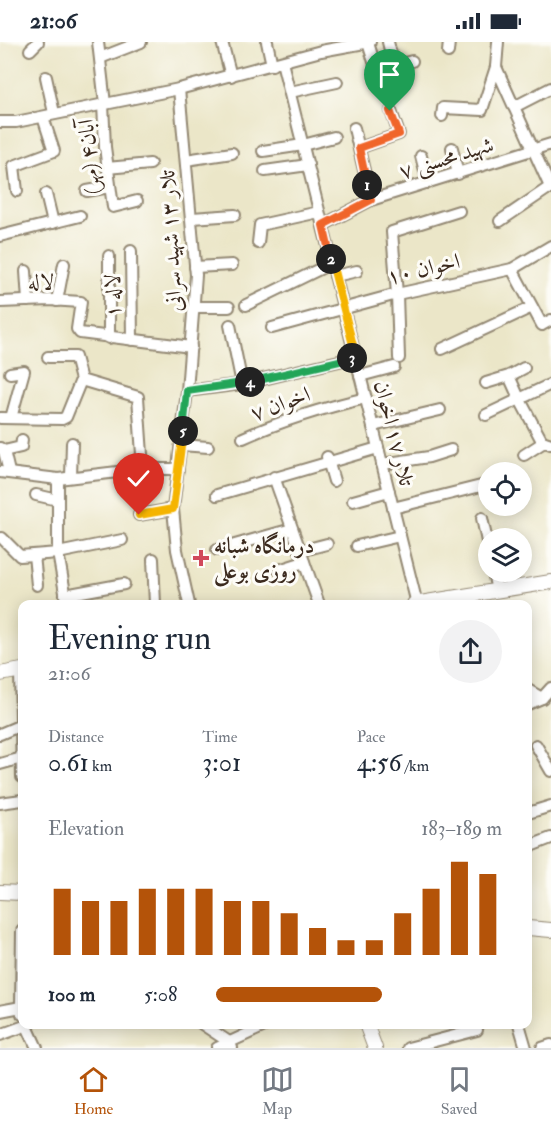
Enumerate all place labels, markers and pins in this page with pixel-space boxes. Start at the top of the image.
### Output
pin [364,49,415,111]
pin: 1 [352,170,382,200]
pin: 2 [316,244,346,274]
pin: 3 [337,343,367,373]
pin: 4 [235,367,265,397]
pin: 5 [168,416,198,446]
pin [113,453,164,515]
place label: درمانگاه شبانه روزی بوعلی [213,531,314,588]
marker: درمانگاه شبانه روزی بوعلی [192,549,210,567]

